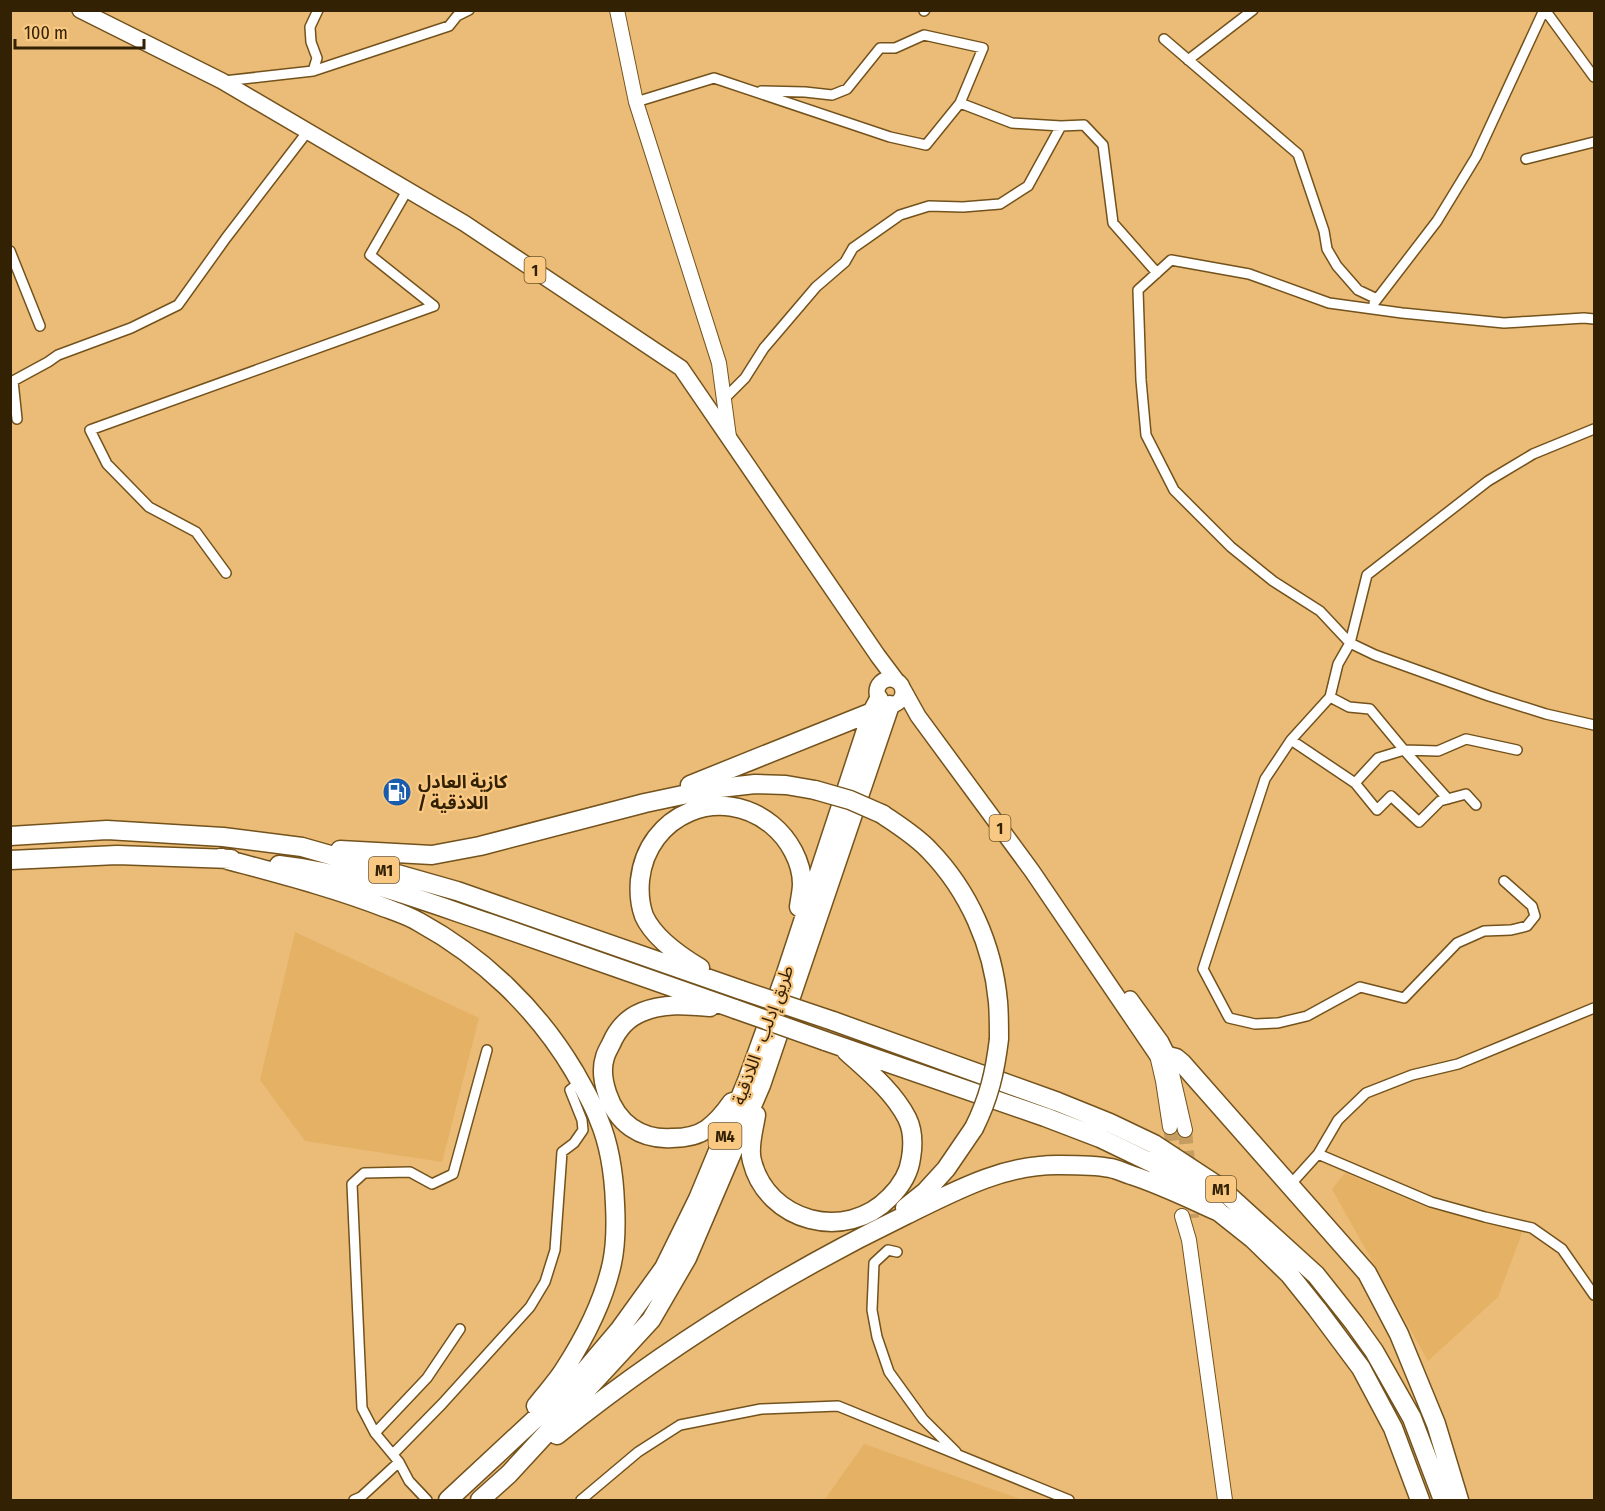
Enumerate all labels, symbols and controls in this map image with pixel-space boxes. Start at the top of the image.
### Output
scale bar [15,12,144,50]
text: 100 m [24,22,68,44]
road number: 1 [524,257,546,283]
place label: كازية العادل / اللاذقية [418,771,508,814]
fuel station icon: كازية العادل / اللاذقية [381,776,413,808]
road number: 1 [990,815,1010,841]
road number: M1 [369,857,399,883]
street label: طريق إدلب - اللاذقية [728,962,799,1108]
road number: M4 [708,1123,742,1149]
road number: M1 [1206,1176,1236,1202]

